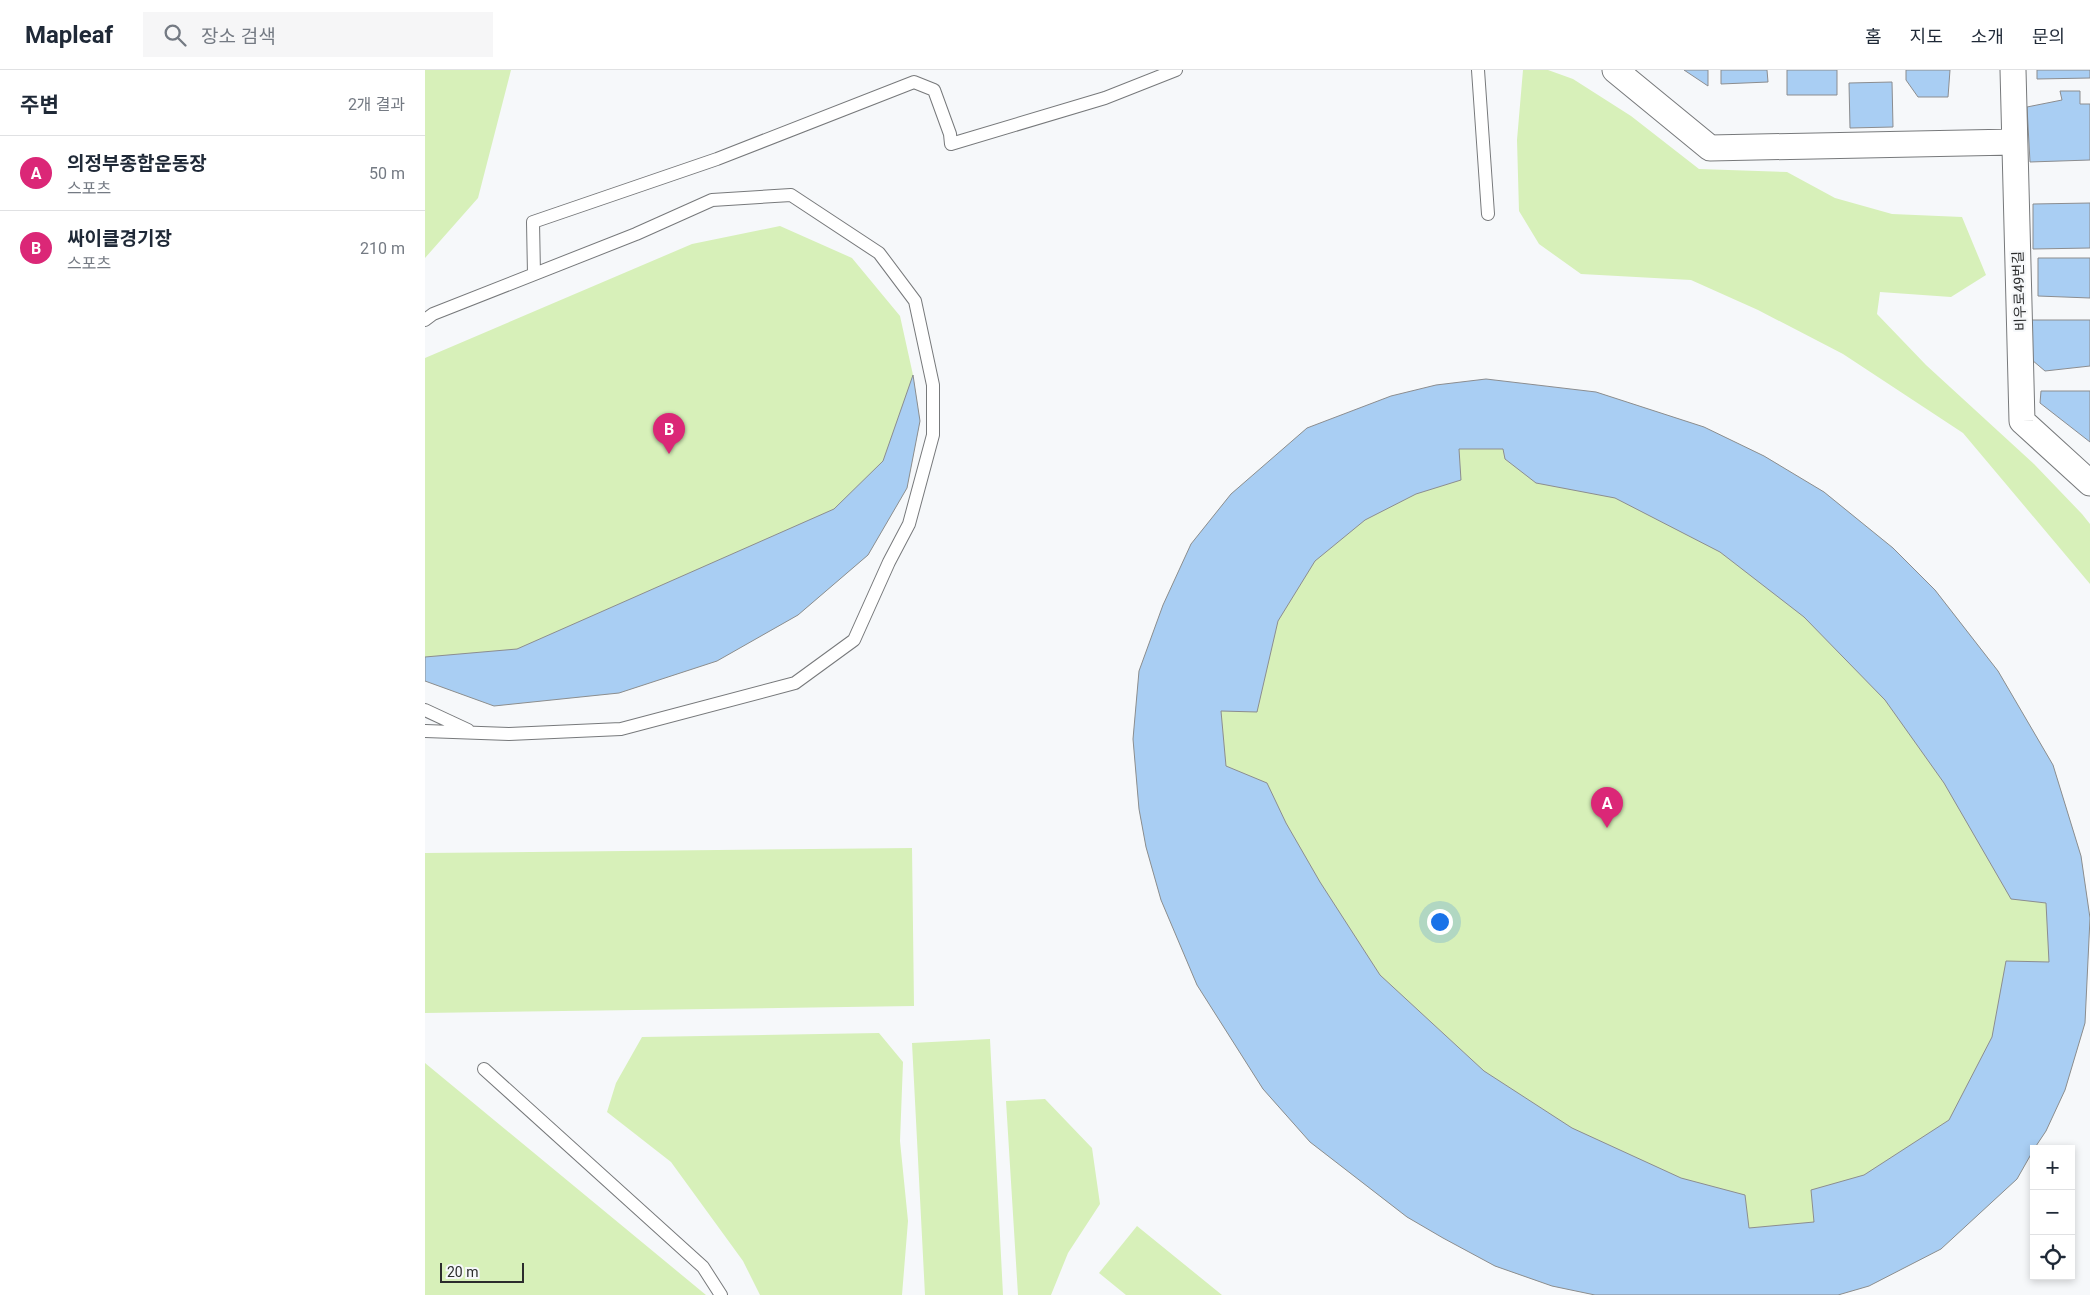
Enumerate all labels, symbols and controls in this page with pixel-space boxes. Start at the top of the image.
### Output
search box [143,12,493,57]
text: Mapleaf [25,21,113,49]
icon: search [161,21,189,49]
text: 장소 검색 [201,25,276,48]
text: 홈 [1865,26,1882,47]
text: 지도 [1910,26,1943,47]
text: 소개 [1971,26,2004,47]
text: 문의 [2032,26,2065,47]
text: 주변 [20,93,59,117]
text: 2개 결과 [348,95,405,114]
text: 의정부종합운동장 [67,152,207,175]
text: A [31,164,41,183]
text: 50 m [369,164,405,183]
text: 스포츠 [67,179,111,198]
text: 싸이클경기장 [67,227,172,250]
text: B [31,239,41,258]
text: 210 m [360,239,405,258]
street label: 비우로49번길 [2010,251,2028,331]
text: 스포츠 [67,254,111,273]
pin: B [653,413,685,454]
pin: A [1591,787,1623,828]
your location [1427,909,1453,935]
map controls [2030,1145,2075,1280]
button: + [2030,1145,2075,1190]
button: − [2030,1190,2075,1235]
button: locate [2030,1235,2075,1280]
scale bar [440,1260,524,1283]
text: 20 m [447,1264,479,1280]

